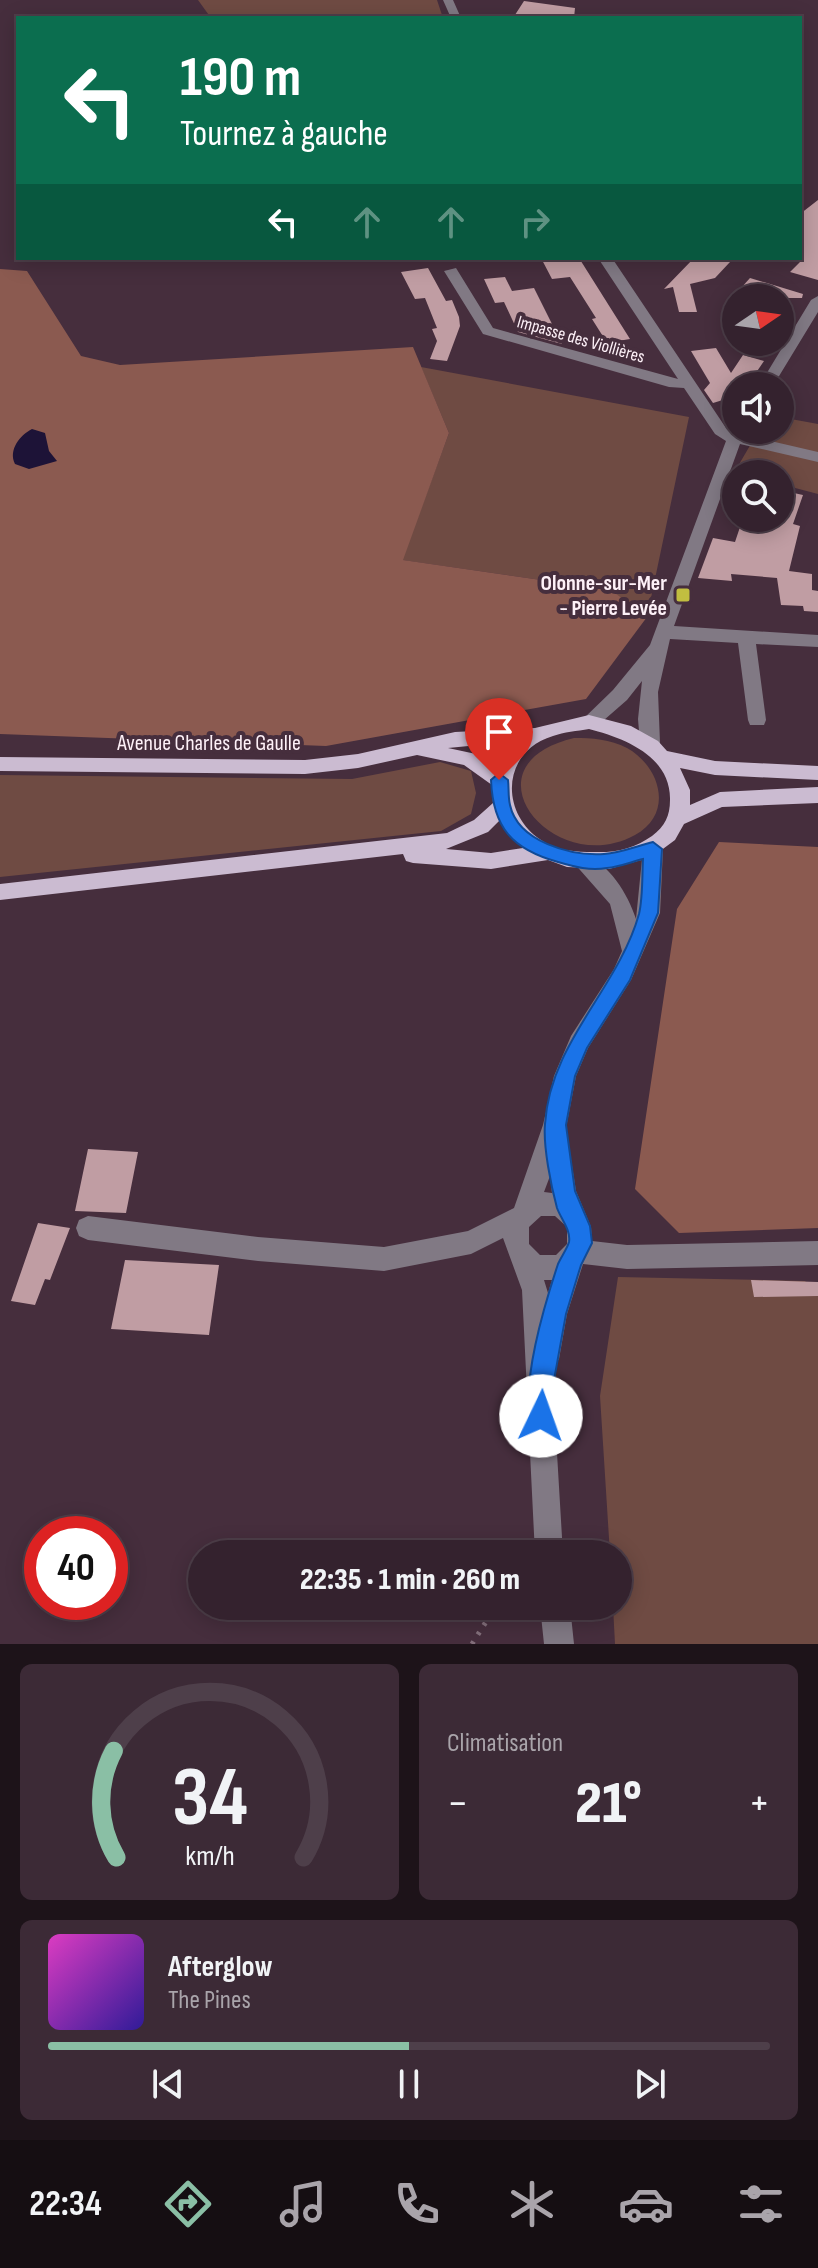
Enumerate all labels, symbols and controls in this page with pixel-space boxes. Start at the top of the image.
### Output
text: 190 m [180,45,301,112]
icon: left [48,48,152,152]
text: Tournez à gauche [180,113,388,156]
icon: left [261,200,305,244]
icon: ahead [345,200,389,244]
icon: ahead [429,200,473,244]
icon: right [513,200,557,244]
north arrow [722,284,794,356]
map controls [722,284,794,532]
street label: Impasse des Viollières [515,311,647,368]
button: sound [722,372,794,444]
button: search [722,460,794,532]
place label: Olonne-sur-Mer - Pierre Levée [541,570,667,622]
marker: Olonne-sur-Mer - Pierre Levée [674,586,692,604]
pin [465,698,533,780]
icon: arrive [477,710,521,754]
street label: Avenue Charles de Gaulle [116,730,301,757]
position arrow [499,1374,583,1458]
speed limit sign: 40 [24,1516,128,1620]
text: 22:35 · 1 min · 260 m [300,1562,520,1598]
text: Climatisation [447,1728,563,1759]
text: 34 [171,1749,248,1849]
text: 21° [575,1768,642,1840]
text: − [447,1777,469,1830]
text: + [748,1777,770,1830]
text: km/h [185,1839,234,1874]
text: Afterglow [168,1949,273,1985]
text: The Pines [168,1985,251,2016]
icon: previous [146,2062,190,2106]
icon: pause [387,2062,431,2106]
icon: next [628,2062,672,2106]
icon: directions [160,2176,216,2232]
icon: music [275,2176,331,2232]
icon: phone [389,2176,445,2232]
icon: climate [504,2176,560,2232]
icon: car [618,2176,674,2232]
icon: filters [733,2176,789,2232]
text: 22:34 [29,2183,102,2226]

